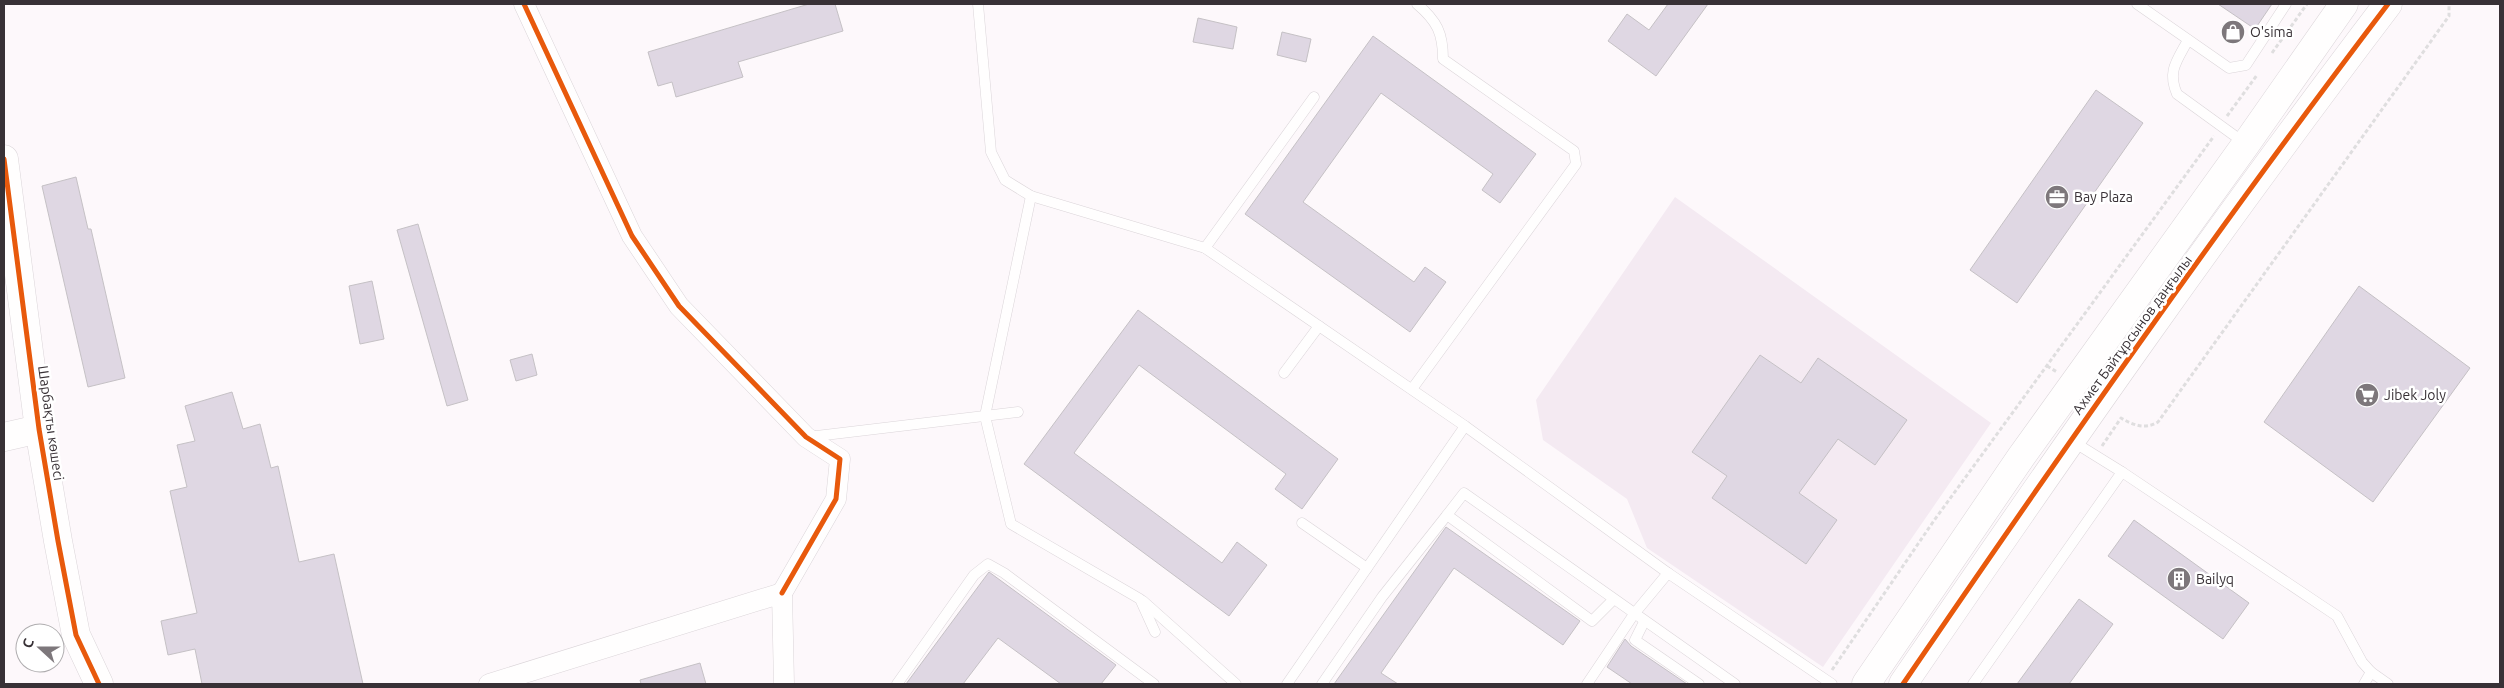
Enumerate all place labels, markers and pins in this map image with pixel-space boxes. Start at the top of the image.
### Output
shop icon: O'sima [2220,19,2246,45]
place label: O'sima [2250,24,2293,40]
office icon: Bay Plaza [2044,184,2070,210]
place label: Bay Plaza [2074,189,2133,205]
supermarket icon: Jibek Joly [2354,382,2380,408]
place label: Jibek Joly [2384,387,2446,403]
building icon: Bailyq [2166,566,2192,592]
place label: Bailyq [2196,571,2234,587]

